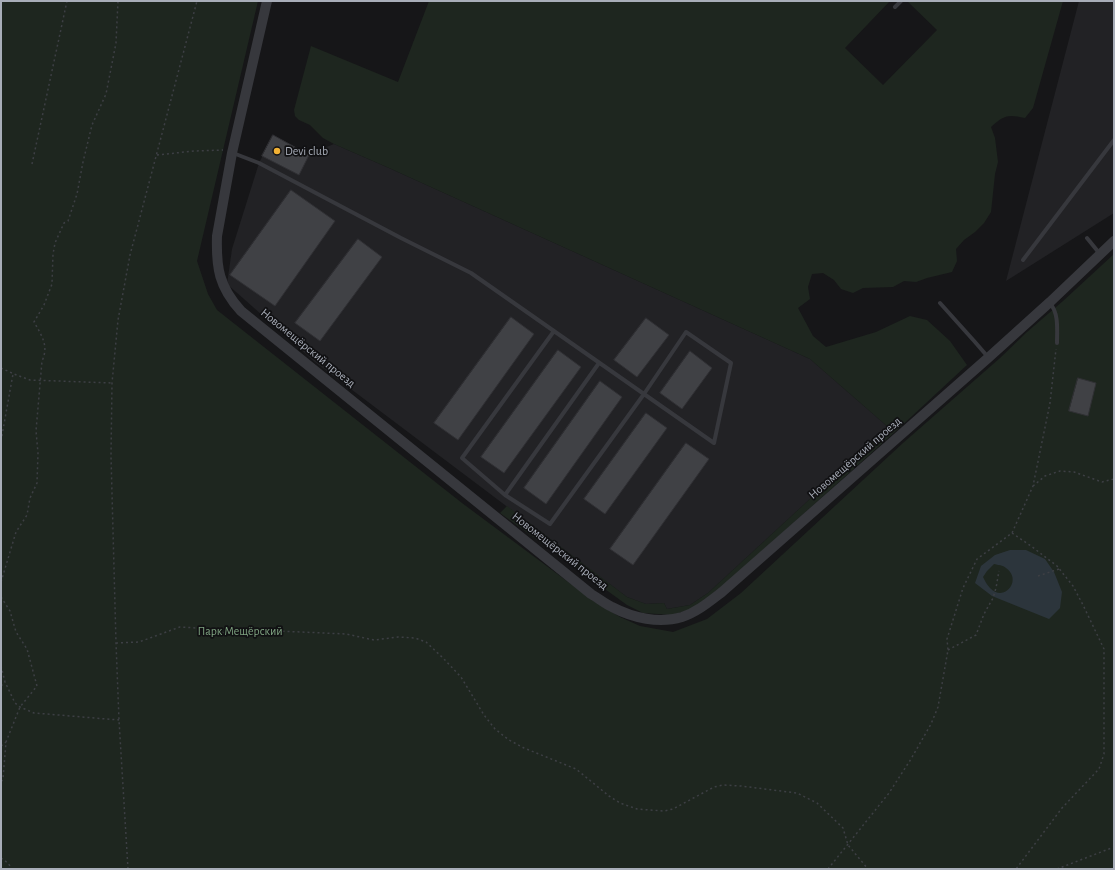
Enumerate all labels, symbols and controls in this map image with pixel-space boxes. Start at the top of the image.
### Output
place label: Devi club [285,144,328,158]
marker: Devi club [272,146,282,156]
street label: Новомещёрский проезд [258,305,358,391]
street label: Новомещёрский проезд [806,414,904,502]
street label: Новомещёрский проезд [509,509,611,593]
park label: Парк Мещёрский [197,624,283,638]

